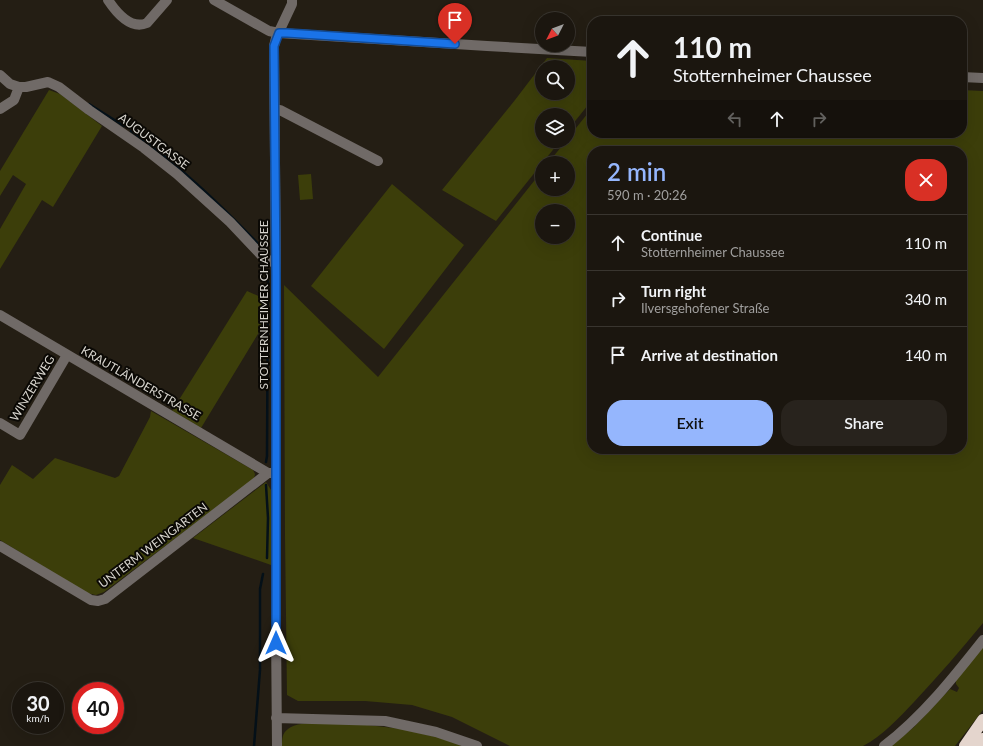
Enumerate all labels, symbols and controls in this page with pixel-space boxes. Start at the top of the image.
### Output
pin [438,3,472,44]
icon: arrive [444,9,466,31]
north arrow [535,12,575,52]
map controls [535,12,575,244]
text: 110 m [673,30,752,64]
icon: ahead [607,32,659,84]
button: search [535,60,575,100]
text: Stotternheimer Chaussee [673,64,872,86]
button: layers [535,108,575,148]
icon: left [724,108,746,130]
icon: ahead [766,108,788,130]
icon: right [808,108,830,130]
street label: AUGUSTGASSE [116,110,192,172]
button: + [535,156,575,196]
text: 2 min [607,157,666,186]
button: close [905,159,947,201]
text: 590 m · 20:26 [607,187,687,203]
button: − [535,204,575,244]
street label: STOTTERNHEIMER CHAUSSEE [256,220,271,390]
text: Continue [641,226,702,244]
icon: ahead [607,232,629,254]
text: 110 m [905,234,947,252]
text: Stotternheimer Chaussee [641,244,785,260]
text: Turn right [641,282,706,300]
icon: right [607,288,629,310]
text: 340 m [905,290,947,308]
text: Ilversgehofener Straße [641,300,769,316]
street label: KRAUTLÄNDERSTRASSE [79,343,203,423]
icon: arrive [607,344,629,366]
text: Arrive at destination [641,346,778,364]
text: 140 m [905,346,947,364]
street label: WINZERWEG [6,352,58,424]
button: Exit [607,400,773,446]
button: Share [781,400,947,446]
street label: UNTERM WEINGARTEN [96,499,210,591]
position arrow [255,622,297,664]
speed limit sign: 40 [72,682,124,734]
text: 30 [26,691,50,715]
text: km/h [26,712,50,724]

